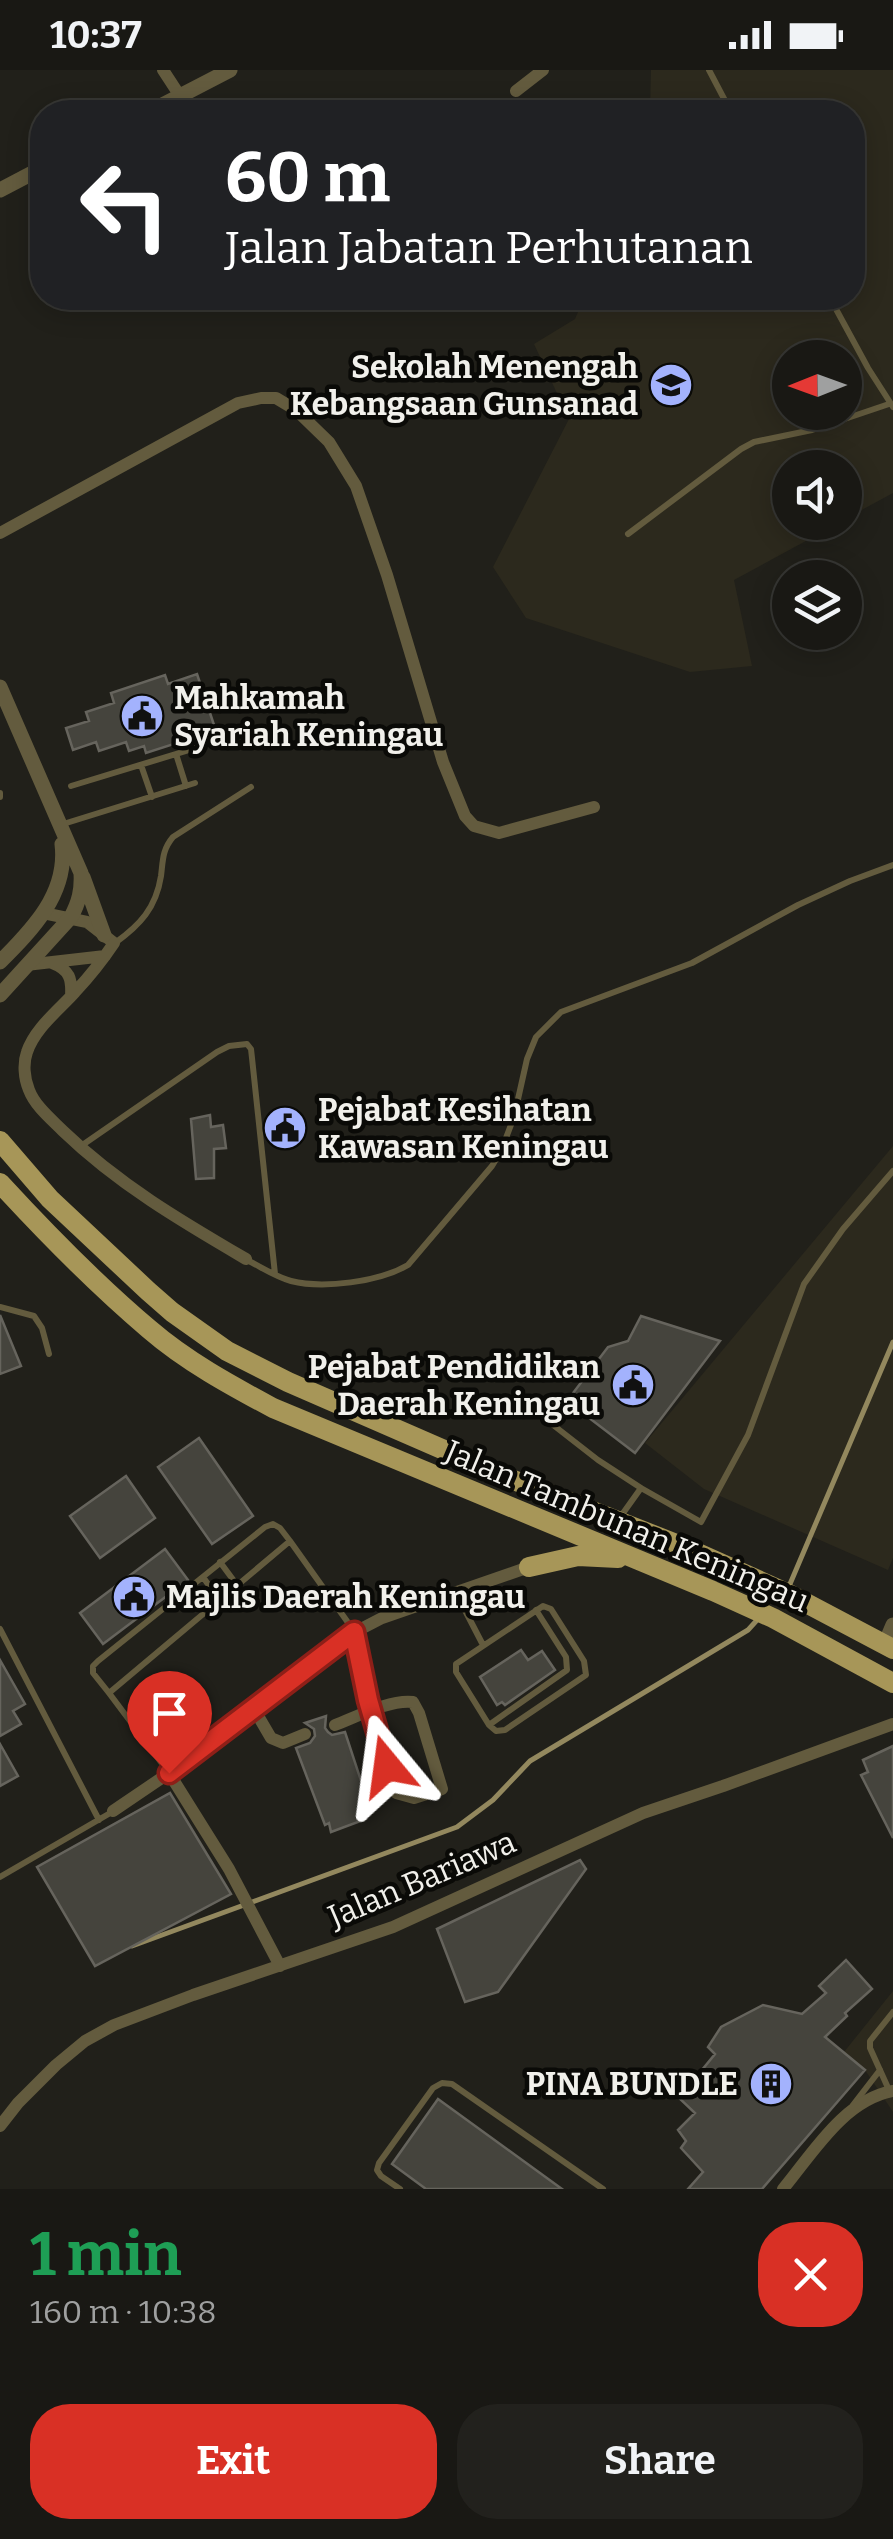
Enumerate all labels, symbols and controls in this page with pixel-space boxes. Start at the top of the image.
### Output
text: 10:37 [50,12,142,58]
text: 60 m [225,136,390,220]
icon: left [60,140,190,270]
text: Jalan Jabatan Perhutanan [225,221,753,275]
north arrow [772,340,862,430]
map controls [772,340,862,650]
place label: Sekolah Menengah Kebangsaan Gunsanad [290,348,638,423]
school or university icon: Sekolah Menengah Kebangsaan Gunsanad [648,362,694,408]
button: sound [772,450,862,540]
button: layers [772,560,862,650]
place label: Mahkamah Syariah Keningau [174,679,443,754]
public building icon: Mahkamah Syariah Keningau [119,693,165,739]
place label: Pejabat Kesihatan Kawasan Keningau [318,1091,608,1166]
public building icon: Pejabat Kesihatan Kawasan Keningau [262,1105,308,1151]
place label: Pejabat Pendidikan Daerah Keningau [308,1348,600,1423]
public building icon: Pejabat Pendidikan Daerah Keningau [610,1362,656,1408]
street label: Jalan Tambunan Keningau [438,1432,815,1620]
public building icon: Majlis Daerah Keningau [111,1574,157,1620]
place label: Majlis Daerah Keningau [166,1578,525,1616]
pin [127,1671,212,1774]
icon: arrive [142,1686,197,1741]
position arrow [335,1714,439,1818]
street label: Jalan Bariawa [322,1822,521,1936]
building icon: PINA BUNDLE [748,2061,794,2107]
place label: PINA BUNDLE [526,2065,738,2103]
text: 1 min [30,2219,182,2291]
button: close [758,2222,863,2327]
text: 160 m · 10:38 [30,2293,217,2331]
button: Exit [30,2404,437,2519]
button: Share [457,2404,863,2519]

